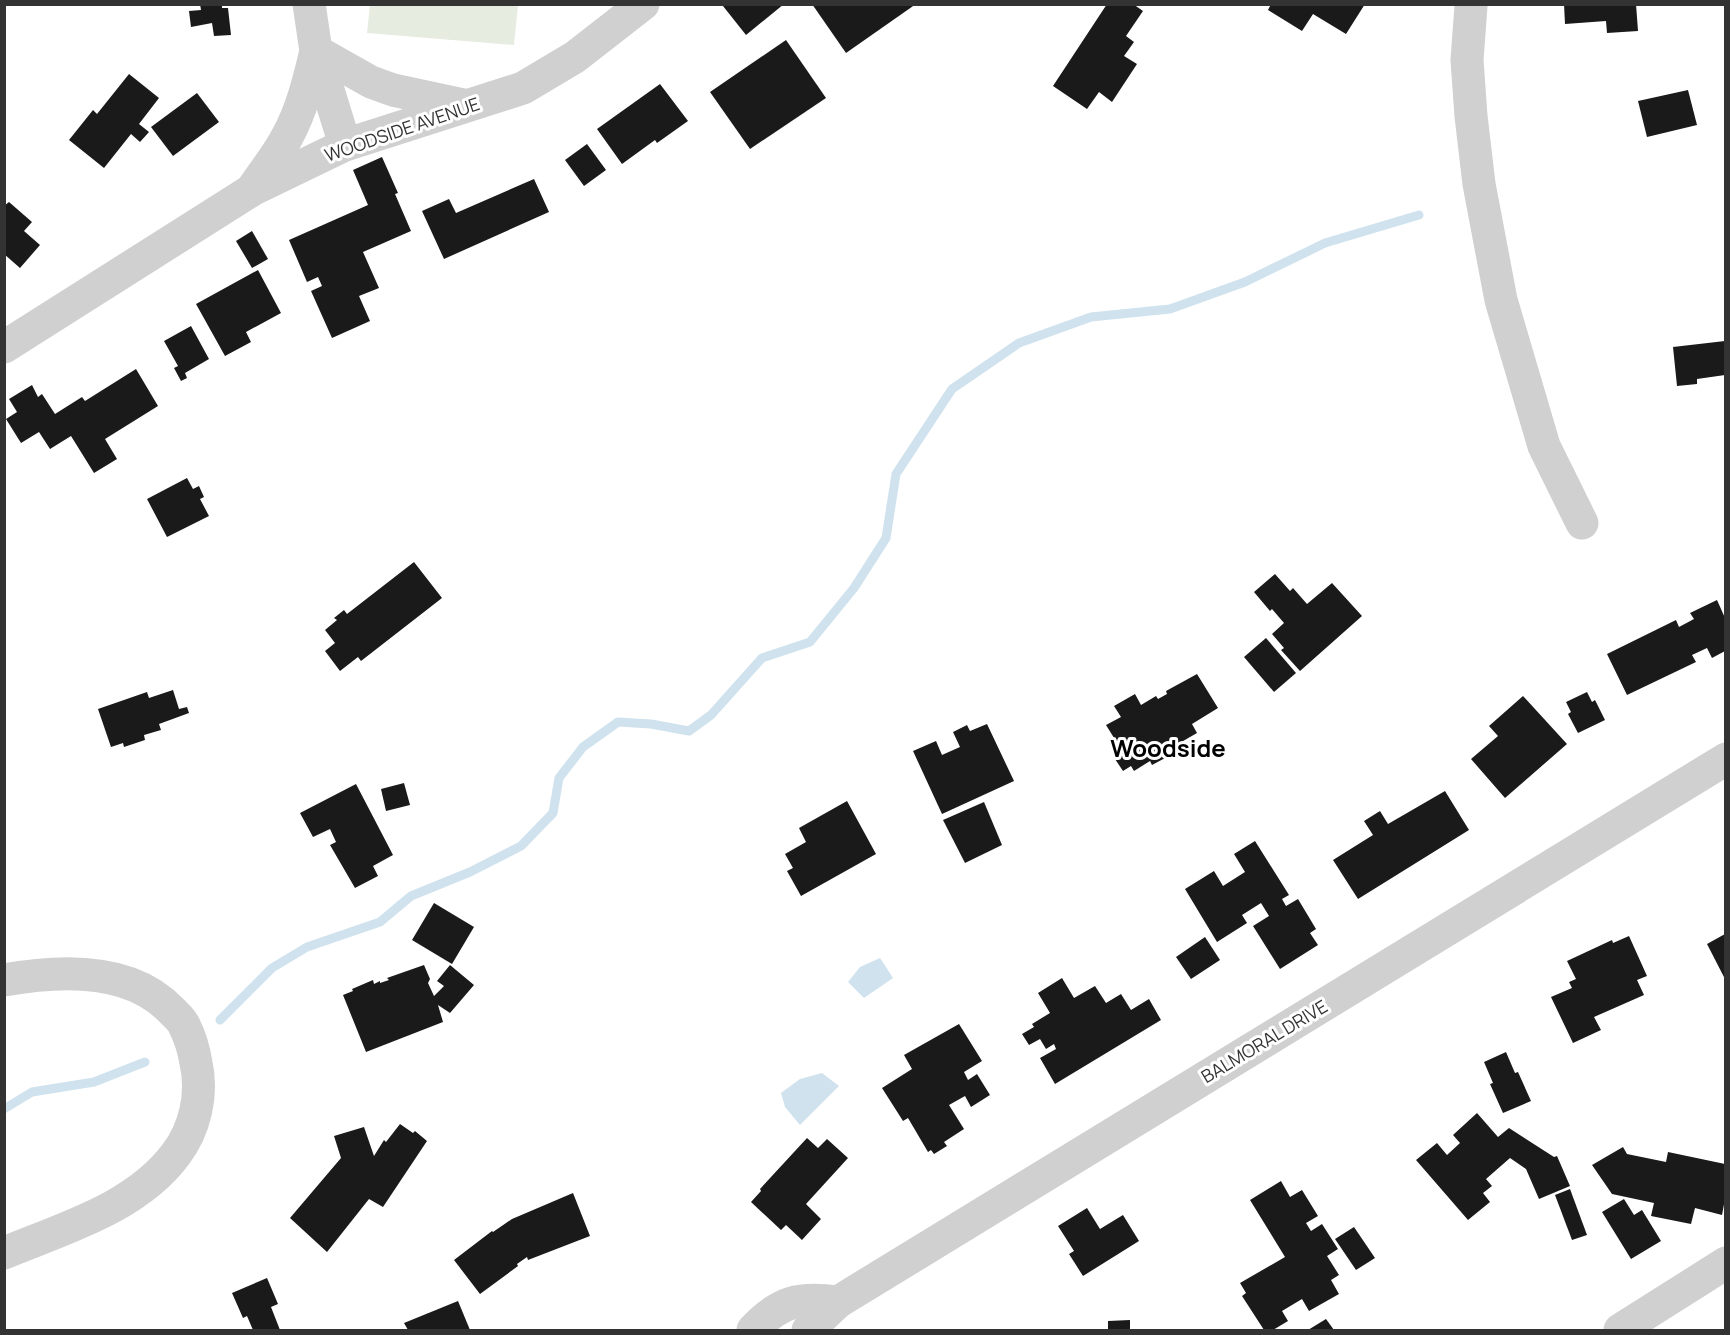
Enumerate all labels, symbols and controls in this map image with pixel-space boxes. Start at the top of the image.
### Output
street label: WOODSIDE AVENUE [321,91,483,167]
district label: Woodside [1110,731,1226,764]
street label: BALMORAL DRIVE [1196,994,1332,1088]

